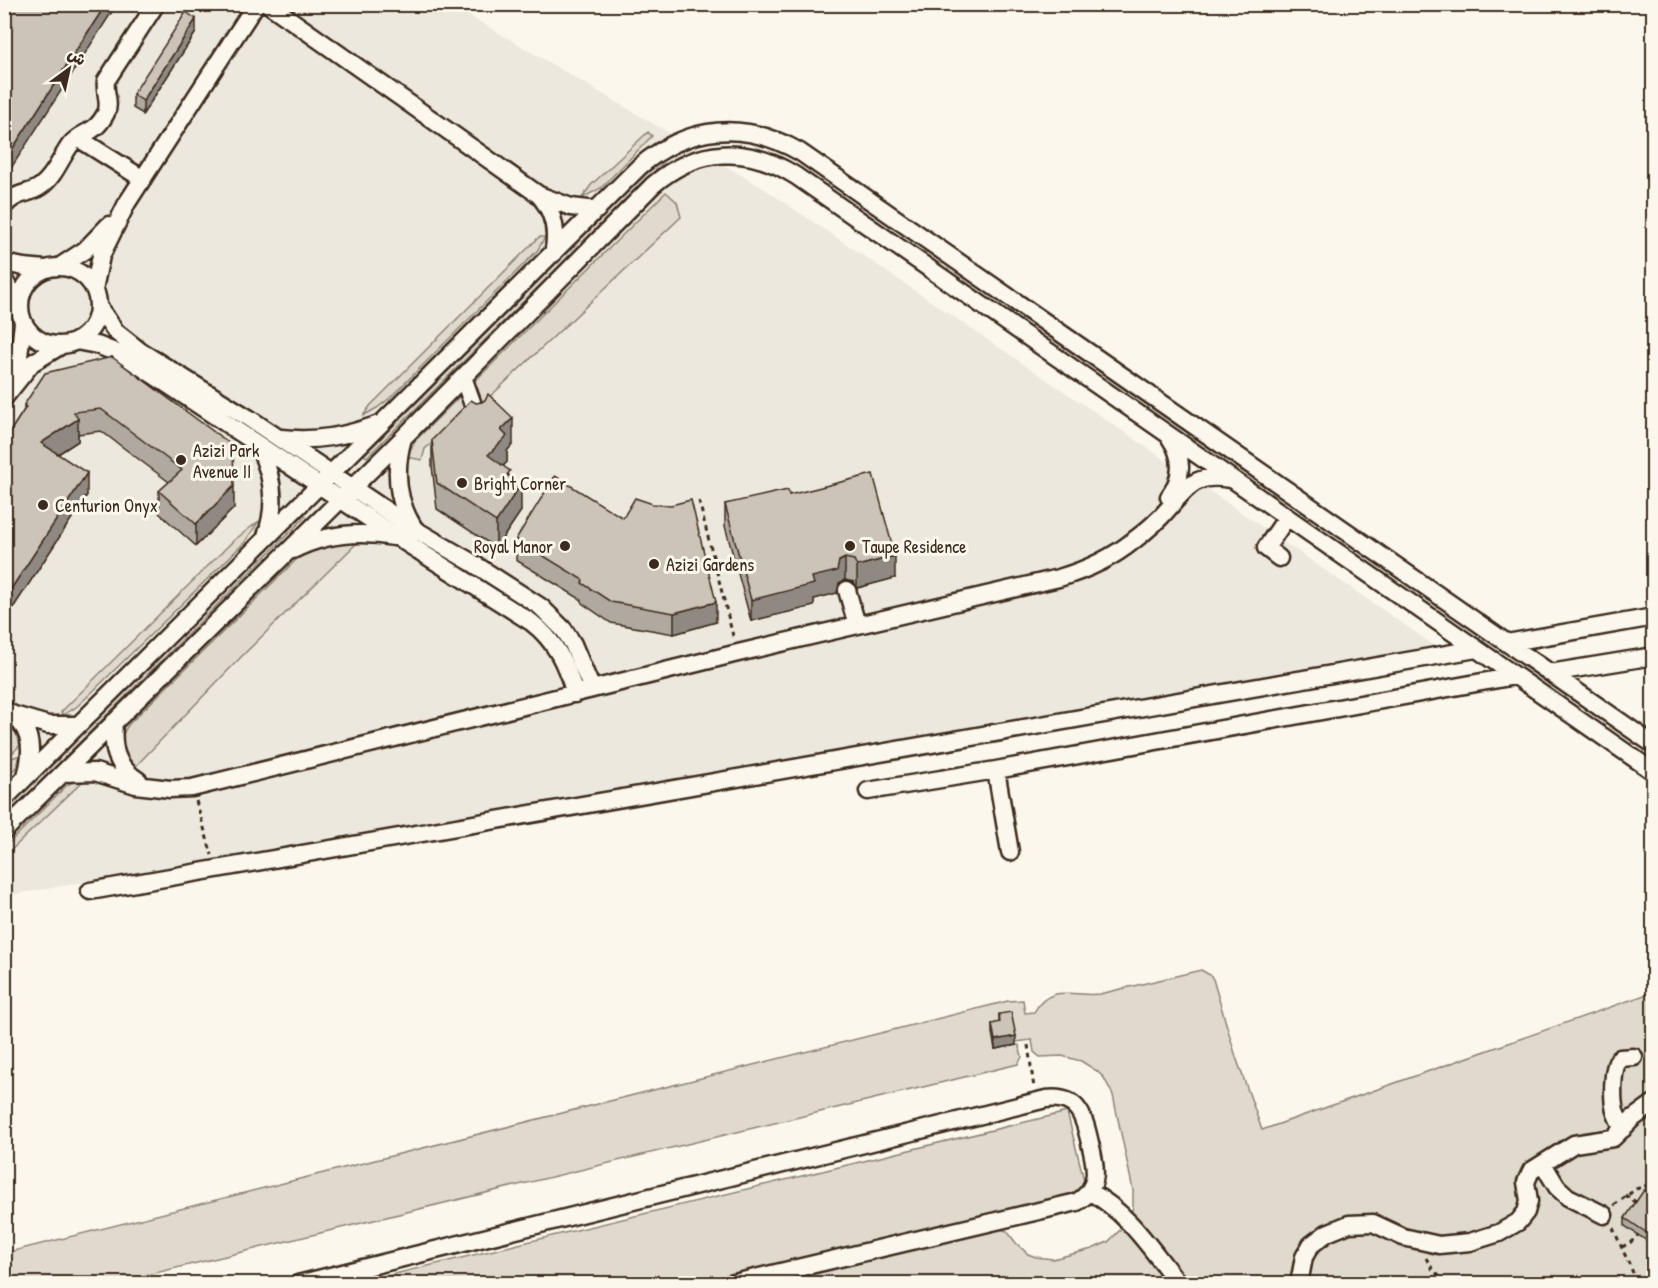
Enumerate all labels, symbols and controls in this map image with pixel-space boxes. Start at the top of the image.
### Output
north arrow [39,39,99,99]
text: ش [64,42,91,70]
place label: Azizi Park Avenue II [193,438,260,484]
marker: Azizi Park Avenue II [174,453,188,467]
place label: Bright Corner [474,471,566,496]
marker: Bright Corner [455,476,469,490]
place label: Centurion Onyx [55,493,158,518]
marker: Centurion Onyx [36,498,50,512]
place label: Royal Manor [474,534,553,559]
place label: Taupe Residence [862,534,966,559]
marker: Royal Manor [558,539,572,553]
marker: Taupe Residence [843,539,857,553]
place label: Azizi Gardens [666,552,754,577]
marker: Azizi Gardens [647,557,661,571]

